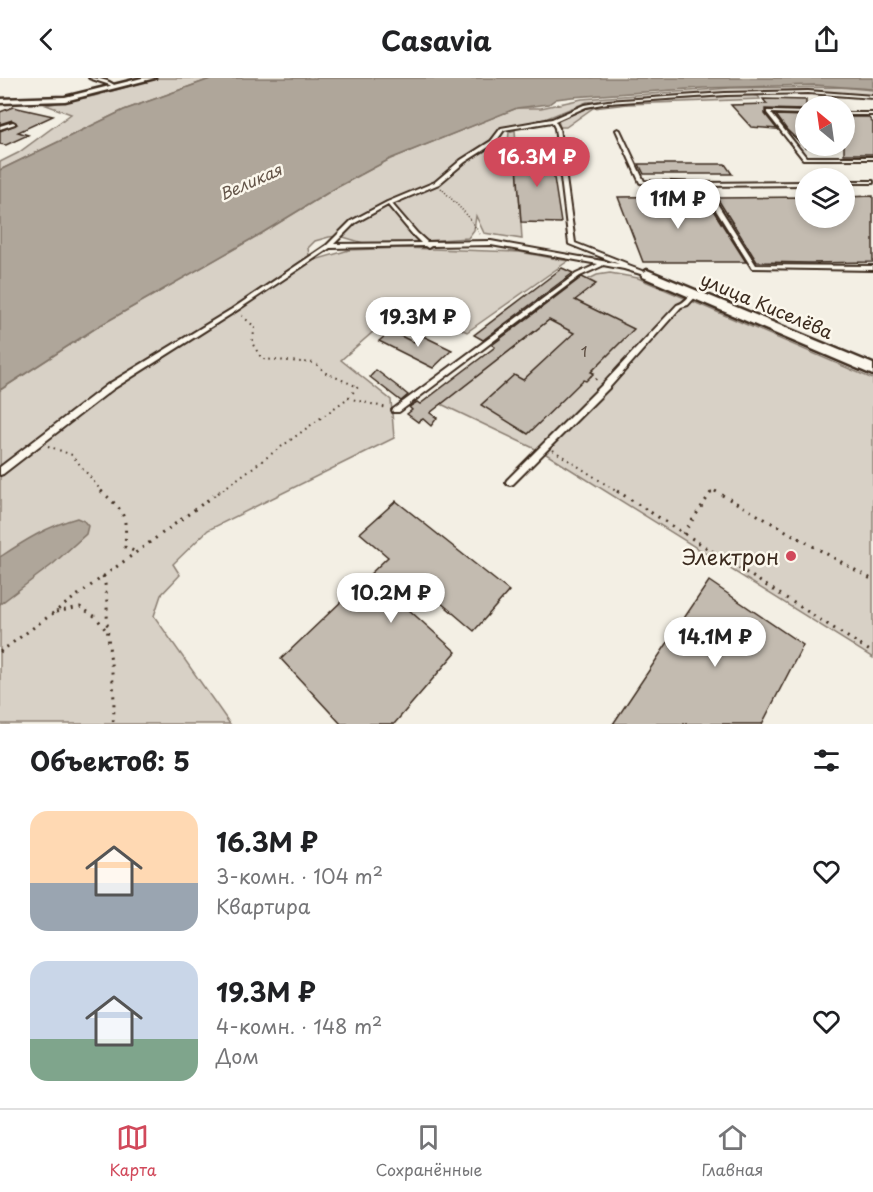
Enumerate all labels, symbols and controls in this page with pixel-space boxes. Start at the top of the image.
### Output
text: Casavia [381,19,492,60]
icon: back [30,23,63,56]
icon: share [810,23,843,56]
north arrow [795,96,855,156]
map controls [795,96,855,228]
pin: 16.3M ₽ [482,137,592,188]
text: 16.3M ₽ [498,141,576,171]
water label: Великая [215,156,286,205]
button: layers [795,168,855,228]
pin: 11M ₽ [636,179,720,230]
text: 11M ₽ [650,183,706,213]
street label: улица Киселёва [697,265,838,345]
pin: 19.3M ₽ [363,297,473,348]
text: 19.3M ₽ [380,301,456,331]
house number: 1 [581,339,587,362]
place label: Электрон [682,540,779,572]
marker: Электрон [784,549,798,563]
pin: 10.2M ₽ [336,573,446,624]
text: 10.2M ₽ [351,577,431,607]
pin: 14.1M ₽ [660,617,770,668]
text: 14.1M ₽ [678,621,752,651]
text: Объектов: 5 [30,741,190,780]
icon: filters [810,744,843,777]
text: 16.3M ₽ [216,822,318,861]
icon: home [78,835,150,907]
icon: heart [810,855,843,888]
text: 3-комн. · 104 m² [216,861,383,891]
text: Квартира [216,891,310,921]
text: 19.3M ₽ [216,972,316,1011]
icon: home [78,985,150,1057]
icon: heart [810,1005,843,1038]
text: 4-комн. · 148 m² [216,1011,382,1041]
text: Дом [216,1041,259,1071]
tab: Карта [110,1121,156,1181]
tab: Сохранённые [376,1121,482,1181]
tab: Главная [702,1121,763,1181]

